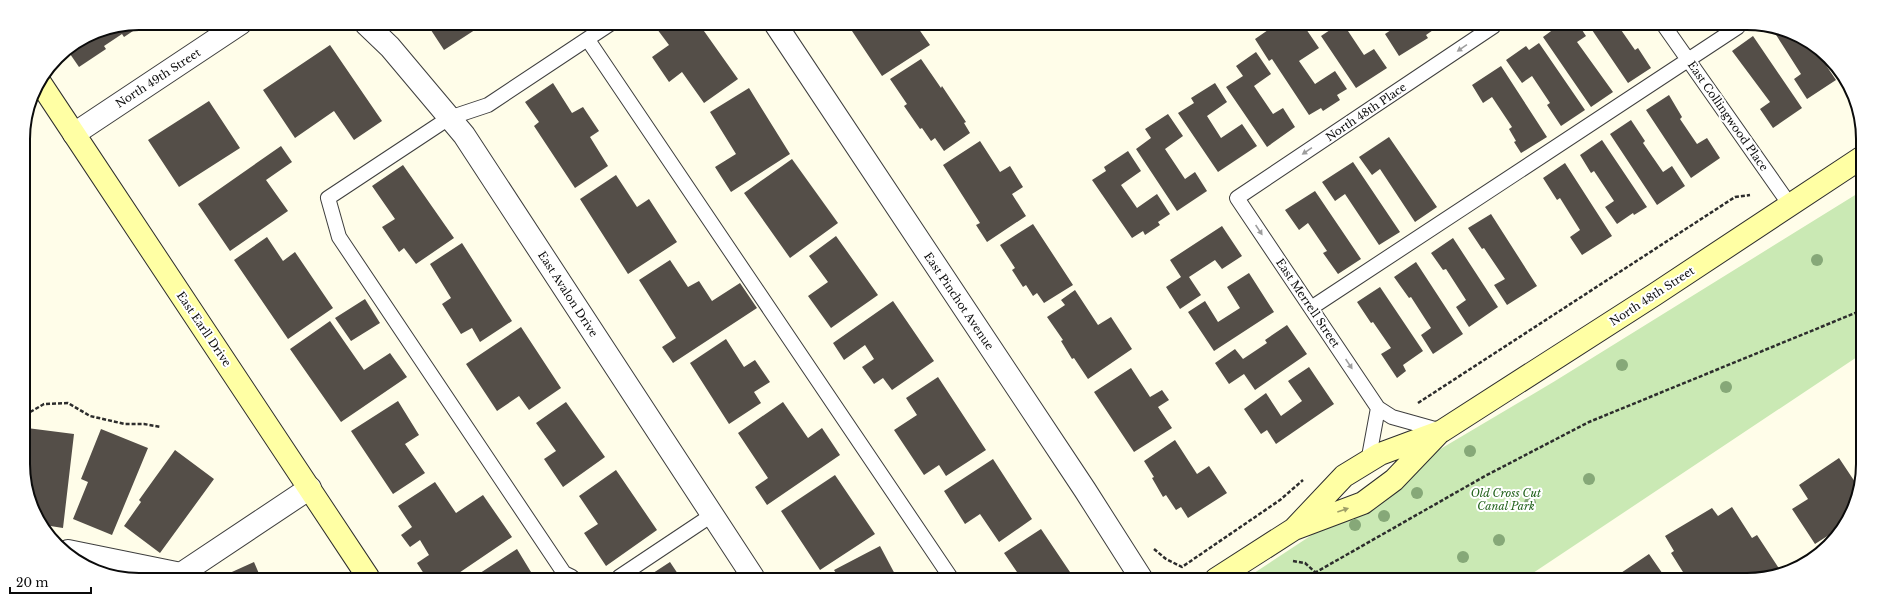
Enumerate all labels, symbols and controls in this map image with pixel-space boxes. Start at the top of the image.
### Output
one-way arrow [1457,44,1467,52]
street label: North 49th Street [113,45,204,111]
street label: East Collingwood Place [1685,58,1771,174]
street label: North 48th Place [1323,80,1409,144]
one-way arrow [1302,147,1312,155]
one-way arrow [1255,225,1263,235]
street label: East Avalon Drive [535,248,601,340]
street label: East Pinchot Avenue [921,250,997,352]
street label: East Merrell Street [1273,256,1343,351]
street label: North 48th Street [1607,263,1698,329]
street label: East Earll Drive [174,289,234,369]
one-way arrow [1345,358,1352,370]
park label: Old Cross Cut Canal Park [1471,486,1541,513]
one-way arrow [1338,506,1350,512]
scale bar [10,569,91,595]
text: 20 m [16,575,48,590]

